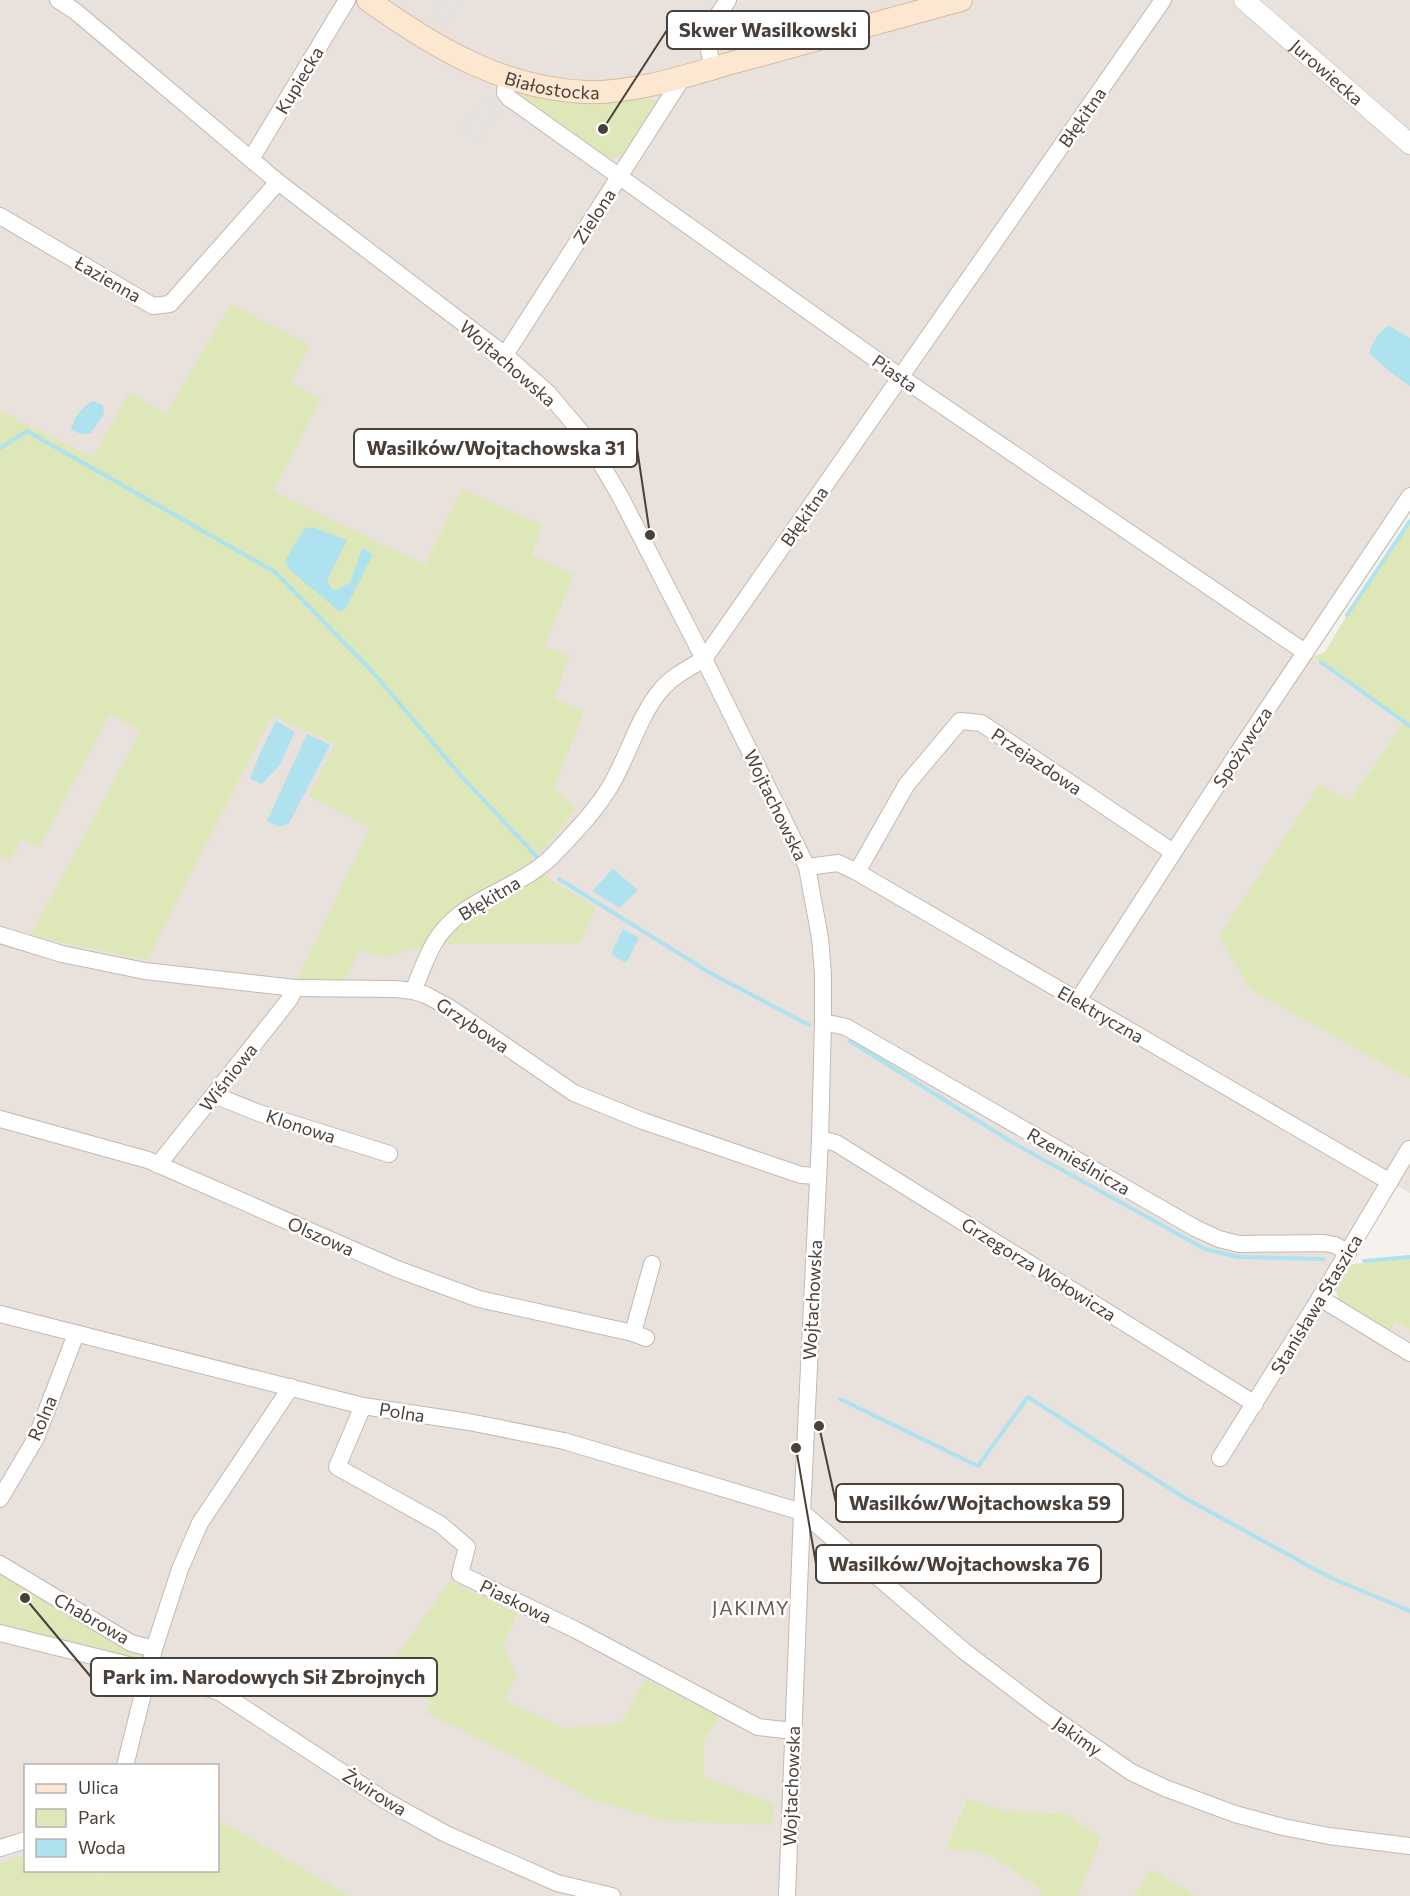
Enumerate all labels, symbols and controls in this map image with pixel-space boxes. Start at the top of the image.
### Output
callout: Skwer Wasilkowski [667,11,869,49]
text: Skwer Wasilkowski [679,17,857,41]
street label: Jurowiecka [1286,35,1368,110]
street label: Kupiecka [270,42,328,118]
street label: Białostocka [502,66,600,103]
street label: Błękitna [1053,83,1111,151]
street label: Zielona [568,184,620,248]
street label: Łazienna [70,251,145,307]
street label: Wojtachowska [455,315,561,411]
street label: Piasta [868,350,922,396]
callout: Wasilków/Wojtachowska 31 [354,429,637,467]
text: Wasilków/Wojtachowska 31 [366,435,626,459]
street label: Błękitna [775,482,833,550]
street label: Spożywcza [1208,703,1276,791]
street label: Przejazdowa [988,723,1086,799]
street label: Wojtachowska [740,746,812,864]
street label: Błękitna [454,871,524,925]
street label: Elektryczna [1054,981,1148,1047]
street label: Grzybowa [432,993,514,1057]
street label: Wiśniowa [195,1039,261,1115]
street label: Klonowa [263,1104,339,1148]
street label: Rzemieślnicza [1024,1123,1134,1199]
street label: Olszowa [284,1212,358,1260]
street label: Grzegorza Wołowicza [958,1212,1120,1326]
street label: Stanisława Staszica [1266,1230,1366,1378]
street label: Wojtachowska [798,1239,826,1361]
street label: Rolna [23,1392,61,1444]
street label: Polna [378,1398,426,1426]
callout: Wasilków/Wojtachowska 59 [836,1484,1123,1522]
text: Wasilków/Wojtachowska 59 [849,1490,1111,1514]
callout: Wasilków/Wojtachowska 76 [816,1545,1101,1583]
text: Wasilków/Wojtachowska 76 [828,1551,1090,1575]
street label: Piaskowa [477,1574,555,1628]
street label: Chabrowa [50,1588,134,1648]
district label: JAKIMY [712,1595,790,1619]
callout: Park im. Narodowych Sił Zbrojnych [91,1658,437,1696]
text: Park im. Narodowych Sił Zbrojnych [103,1664,425,1688]
street label: Jakimy [1050,1712,1106,1760]
street label: Wojtachowska [778,1725,804,1847]
legend [24,1764,219,1872]
street label: Żwirowa [339,1764,411,1820]
text: Ulica [78,1776,119,1798]
text: Park [78,1806,116,1828]
text: Woda [78,1836,126,1858]

